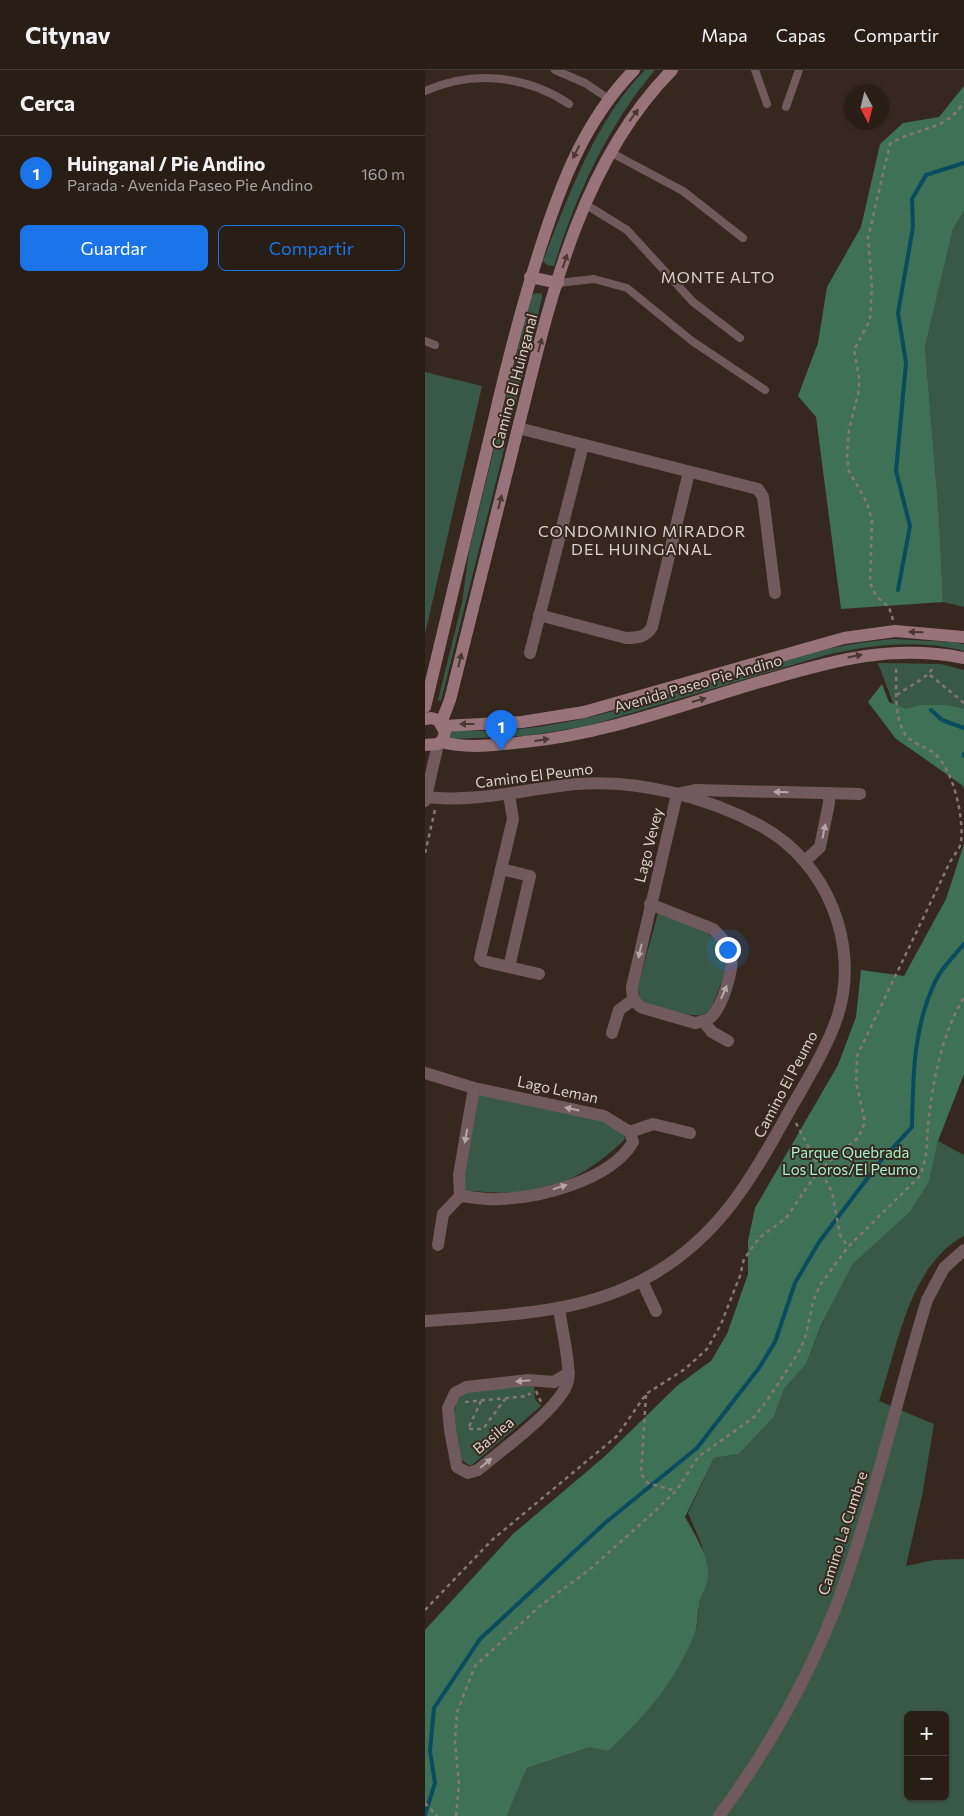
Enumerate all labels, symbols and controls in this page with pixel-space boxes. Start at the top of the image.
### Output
text: Citynav [25,20,111,49]
text: Mapa [701,24,748,46]
text: Capas [776,24,826,46]
text: Compartir [854,24,939,46]
north arrow [844,85,889,130]
text: Cerca [20,90,75,115]
one-way arrow [629,108,639,122]
one-way arrow [572,145,580,159]
text: Huinganal / Pie Andino [67,152,265,175]
text: 1 [32,164,40,183]
text: 160 m [361,164,405,183]
text: Parada · Avenida Paseo Pie Andino [67,175,313,194]
button: Guardar [20,225,208,271]
button: Compartir [218,225,405,271]
one-way arrow [562,254,570,269]
district label: MONTE ALTO [661,267,775,286]
street label: Camino El Huinganal [487,311,541,451]
one-way arrow [536,337,544,352]
one-way arrow [496,495,504,510]
district label: CONDOMINIO MIRADOR DEL HUINGANAL [538,521,746,558]
one-way arrow [907,627,923,635]
street label: Avenida Paseo Pie Andino [612,650,784,716]
one-way arrow [456,652,464,667]
one-way arrow [848,652,864,660]
one-way arrow [691,695,706,703]
pin: 1 [485,710,517,751]
one-way arrow [459,720,475,728]
one-way arrow [534,736,550,744]
street label: Camino El Peumo [474,759,594,791]
one-way arrow [772,788,788,796]
street label: Lago Vevey [630,806,666,884]
one-way arrow [820,822,828,838]
your location [715,937,741,963]
one-way arrow [636,944,644,959]
one-way arrow [720,984,728,999]
street label: Camino El Peumo [749,1027,821,1141]
street label: Lago Leman [516,1072,600,1106]
one-way arrow [564,1105,580,1113]
one-way arrow [462,1128,470,1144]
park label: Parque Quebrada Los Loros/El Peumo [782,1143,918,1178]
one-way arrow [553,1183,568,1191]
one-way arrow [515,1377,531,1385]
street label: Basilea [469,1413,517,1457]
one-way arrow [480,1458,492,1469]
street label: Camino La Cumbre [813,1469,871,1597]
map controls [904,1711,949,1801]
button: + [904,1711,949,1756]
button: − [904,1756,949,1801]

